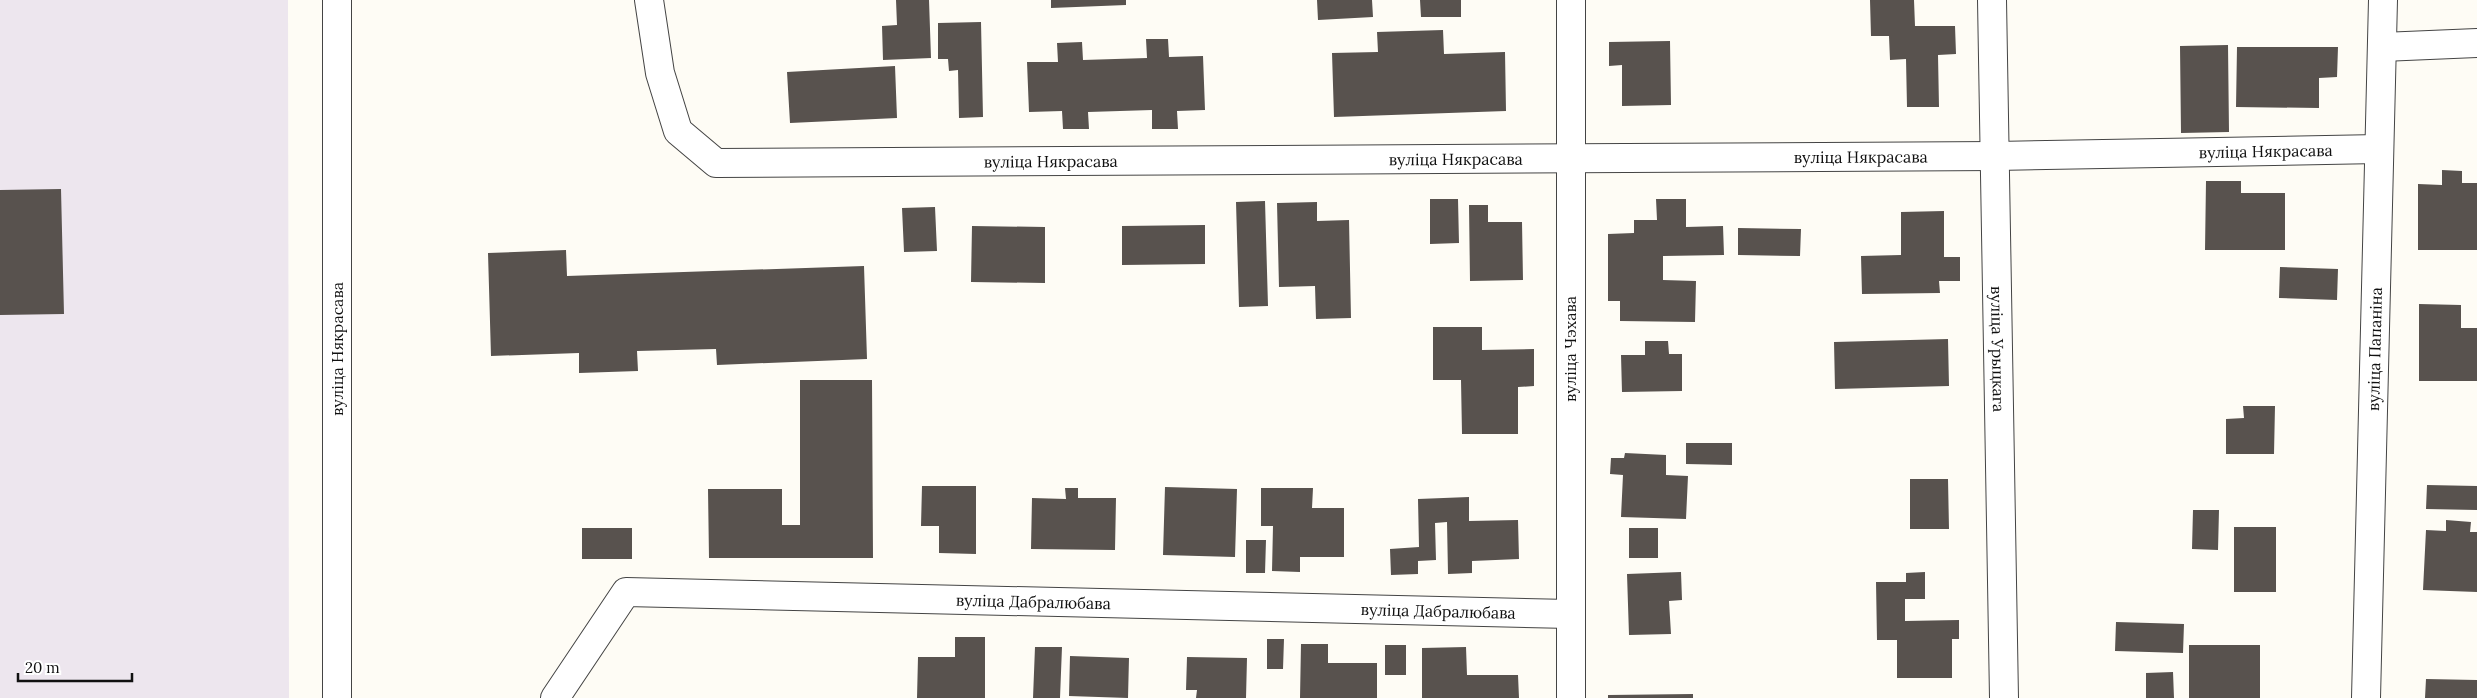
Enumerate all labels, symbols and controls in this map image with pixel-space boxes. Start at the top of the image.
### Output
street label: вуліца Някрасава [2199,140,2333,162]
street label: вуліца Някрасава [1794,146,1928,167]
street label: вуліца Някрасава [1389,149,1523,169]
street label: вуліца Някрасава [984,151,1118,172]
street label: вуліца Някрасава [327,282,347,416]
street label: вуліца Урыцкага [1987,286,2009,412]
street label: вуліца Папаніна [2363,287,2386,411]
street label: вуліца Чэхава [1560,296,1580,402]
street label: вуліца Дабралюбава [956,590,1111,613]
street label: вуліца Дабралюбава [1360,599,1516,623]
scale bar [18,650,131,682]
text: 20 m [25,658,60,677]

